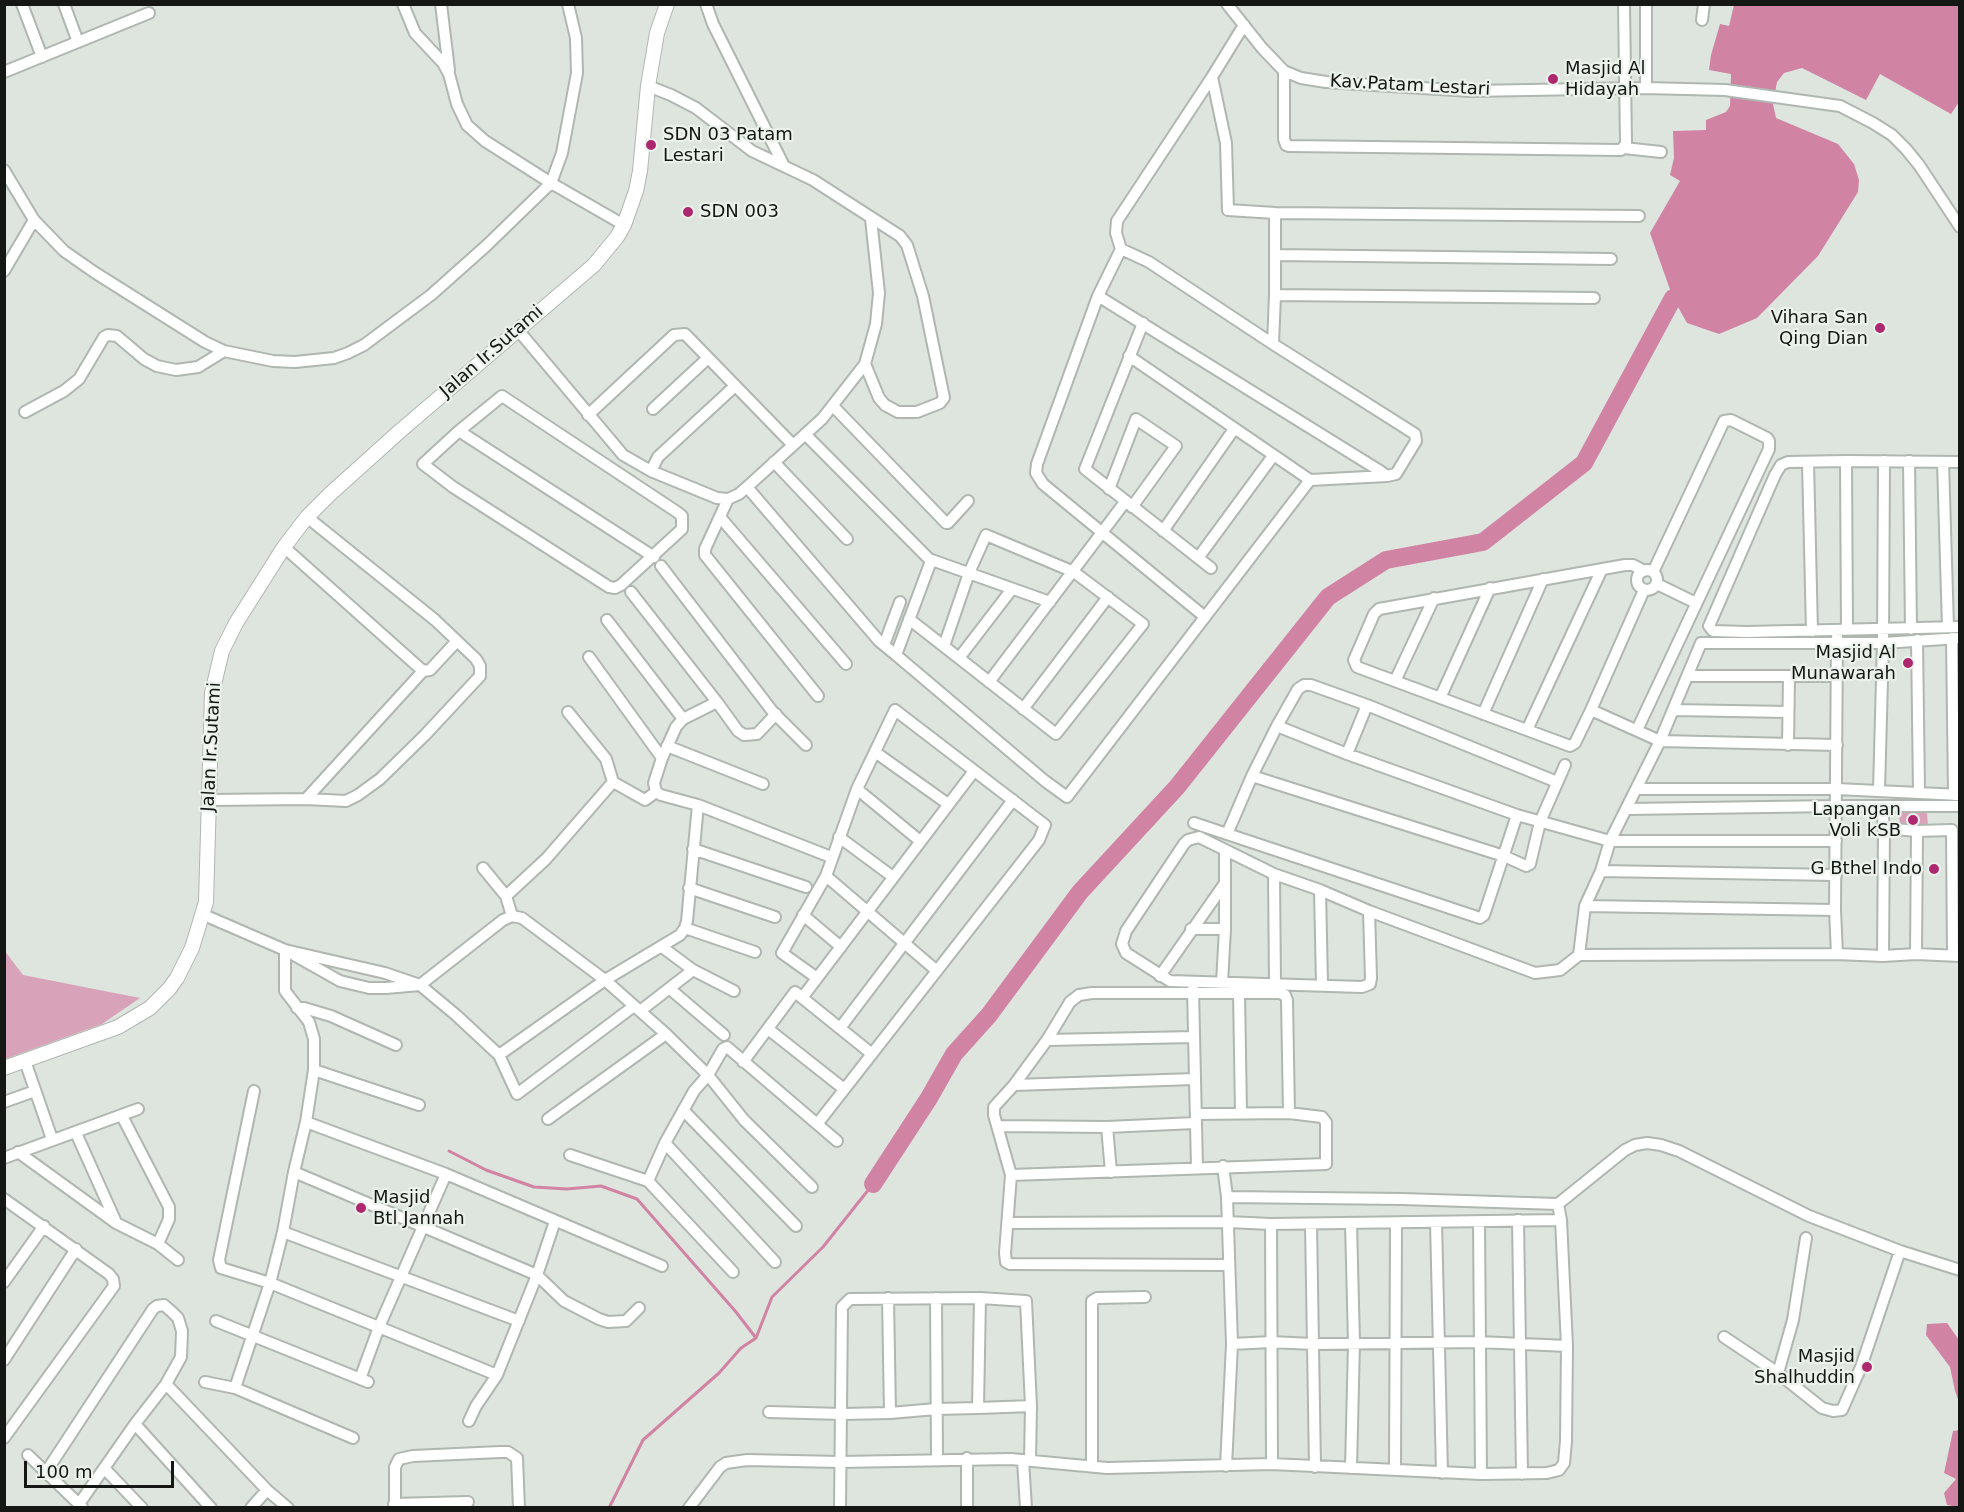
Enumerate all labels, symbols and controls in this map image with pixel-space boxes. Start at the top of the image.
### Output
place label: Masjid Al Hidayah [1565,58,1645,100]
street label: Kav.Patam Lestari [1329,71,1491,101]
marker: Masjid Al Hidayah [1546,72,1560,86]
place label: SDN 03 Patam Lestari [663,124,793,166]
marker: SDN 03 Patam Lestari [644,138,658,152]
place label: SDN 003 [700,201,779,223]
marker: SDN 003 [681,205,695,219]
street label: Jalan Ir.Sutami [436,301,548,403]
place label: Vihara San Qing Dian [1771,307,1868,350]
marker: Vihara San Qing Dian [1873,321,1887,335]
place label: Masjid Al Munawarah [1791,642,1896,684]
marker: Masjid Al Munawarah [1901,656,1915,670]
street label: Jalan Ir.Sutami [198,682,226,812]
place label: Lapangan Voli kSB [1812,799,1901,842]
marker: Lapangan Voli kSB [1906,813,1920,827]
place label: G Bthel Indo [1811,858,1922,880]
marker: G Bthel Indo [1927,862,1941,876]
place label: Masjid Btl Jannah [373,1187,465,1230]
marker: Masjid Btl Jannah [354,1201,368,1215]
place label: Masjid Shalhuddin [1754,1346,1855,1388]
marker: Masjid Shalhuddin [1860,1360,1874,1374]
scale bar [27,1449,177,1487]
text: 100 m [35,1461,93,1482]

